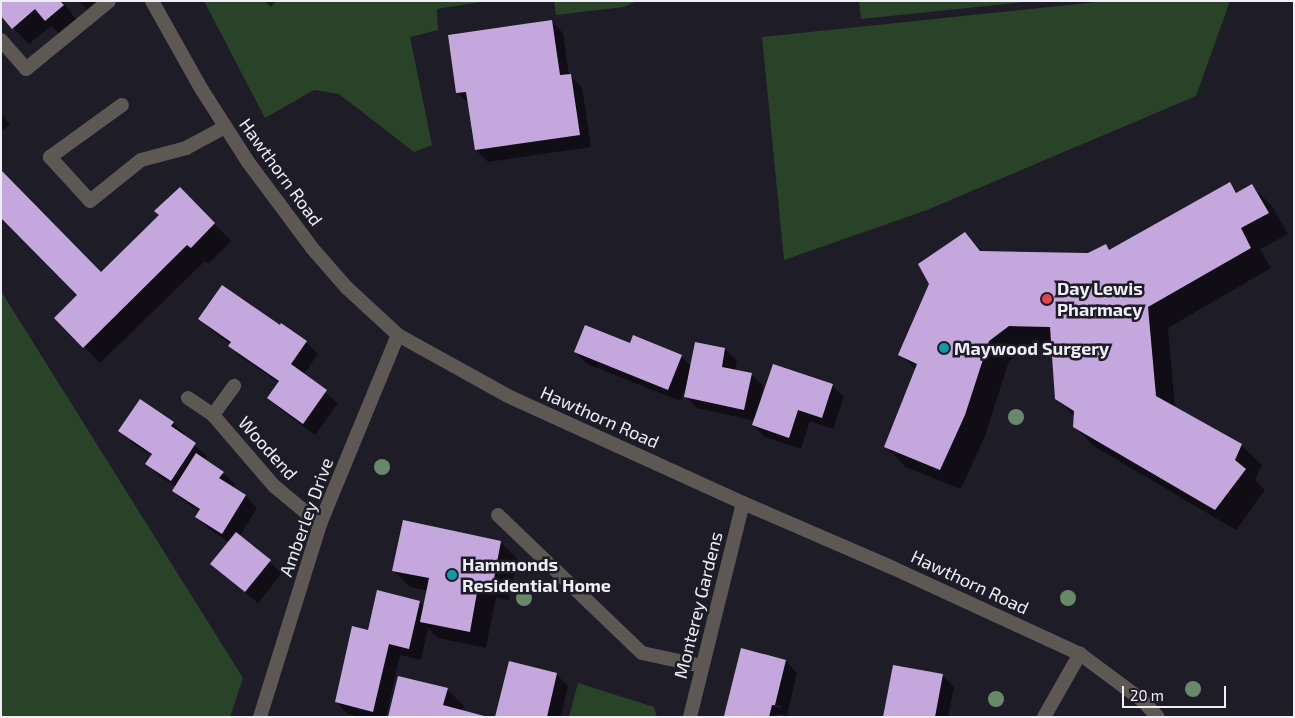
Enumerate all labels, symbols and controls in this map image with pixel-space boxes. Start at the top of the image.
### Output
street label: Hawthorn Road [235,114,327,230]
place label: Day Lewis Pharmacy [1057,278,1143,320]
marker: Day Lewis Pharmacy [1041,293,1053,305]
place label: Maywood Surgery [954,337,1109,359]
marker: Maywood Surgery [938,342,950,354]
street label: Hawthorn Road [537,381,663,453]
street label: Woodend [234,412,302,484]
street label: Amberley Drive [274,454,338,580]
street label: Monterey Gardens [669,529,727,681]
street label: Hawthorn Road [908,545,1032,619]
place label: Hammonds Residential Home [462,554,611,596]
marker: Hammonds Residential Home [446,569,458,581]
scale bar [1125,676,1229,708]
text: 20 m [1130,686,1164,704]

